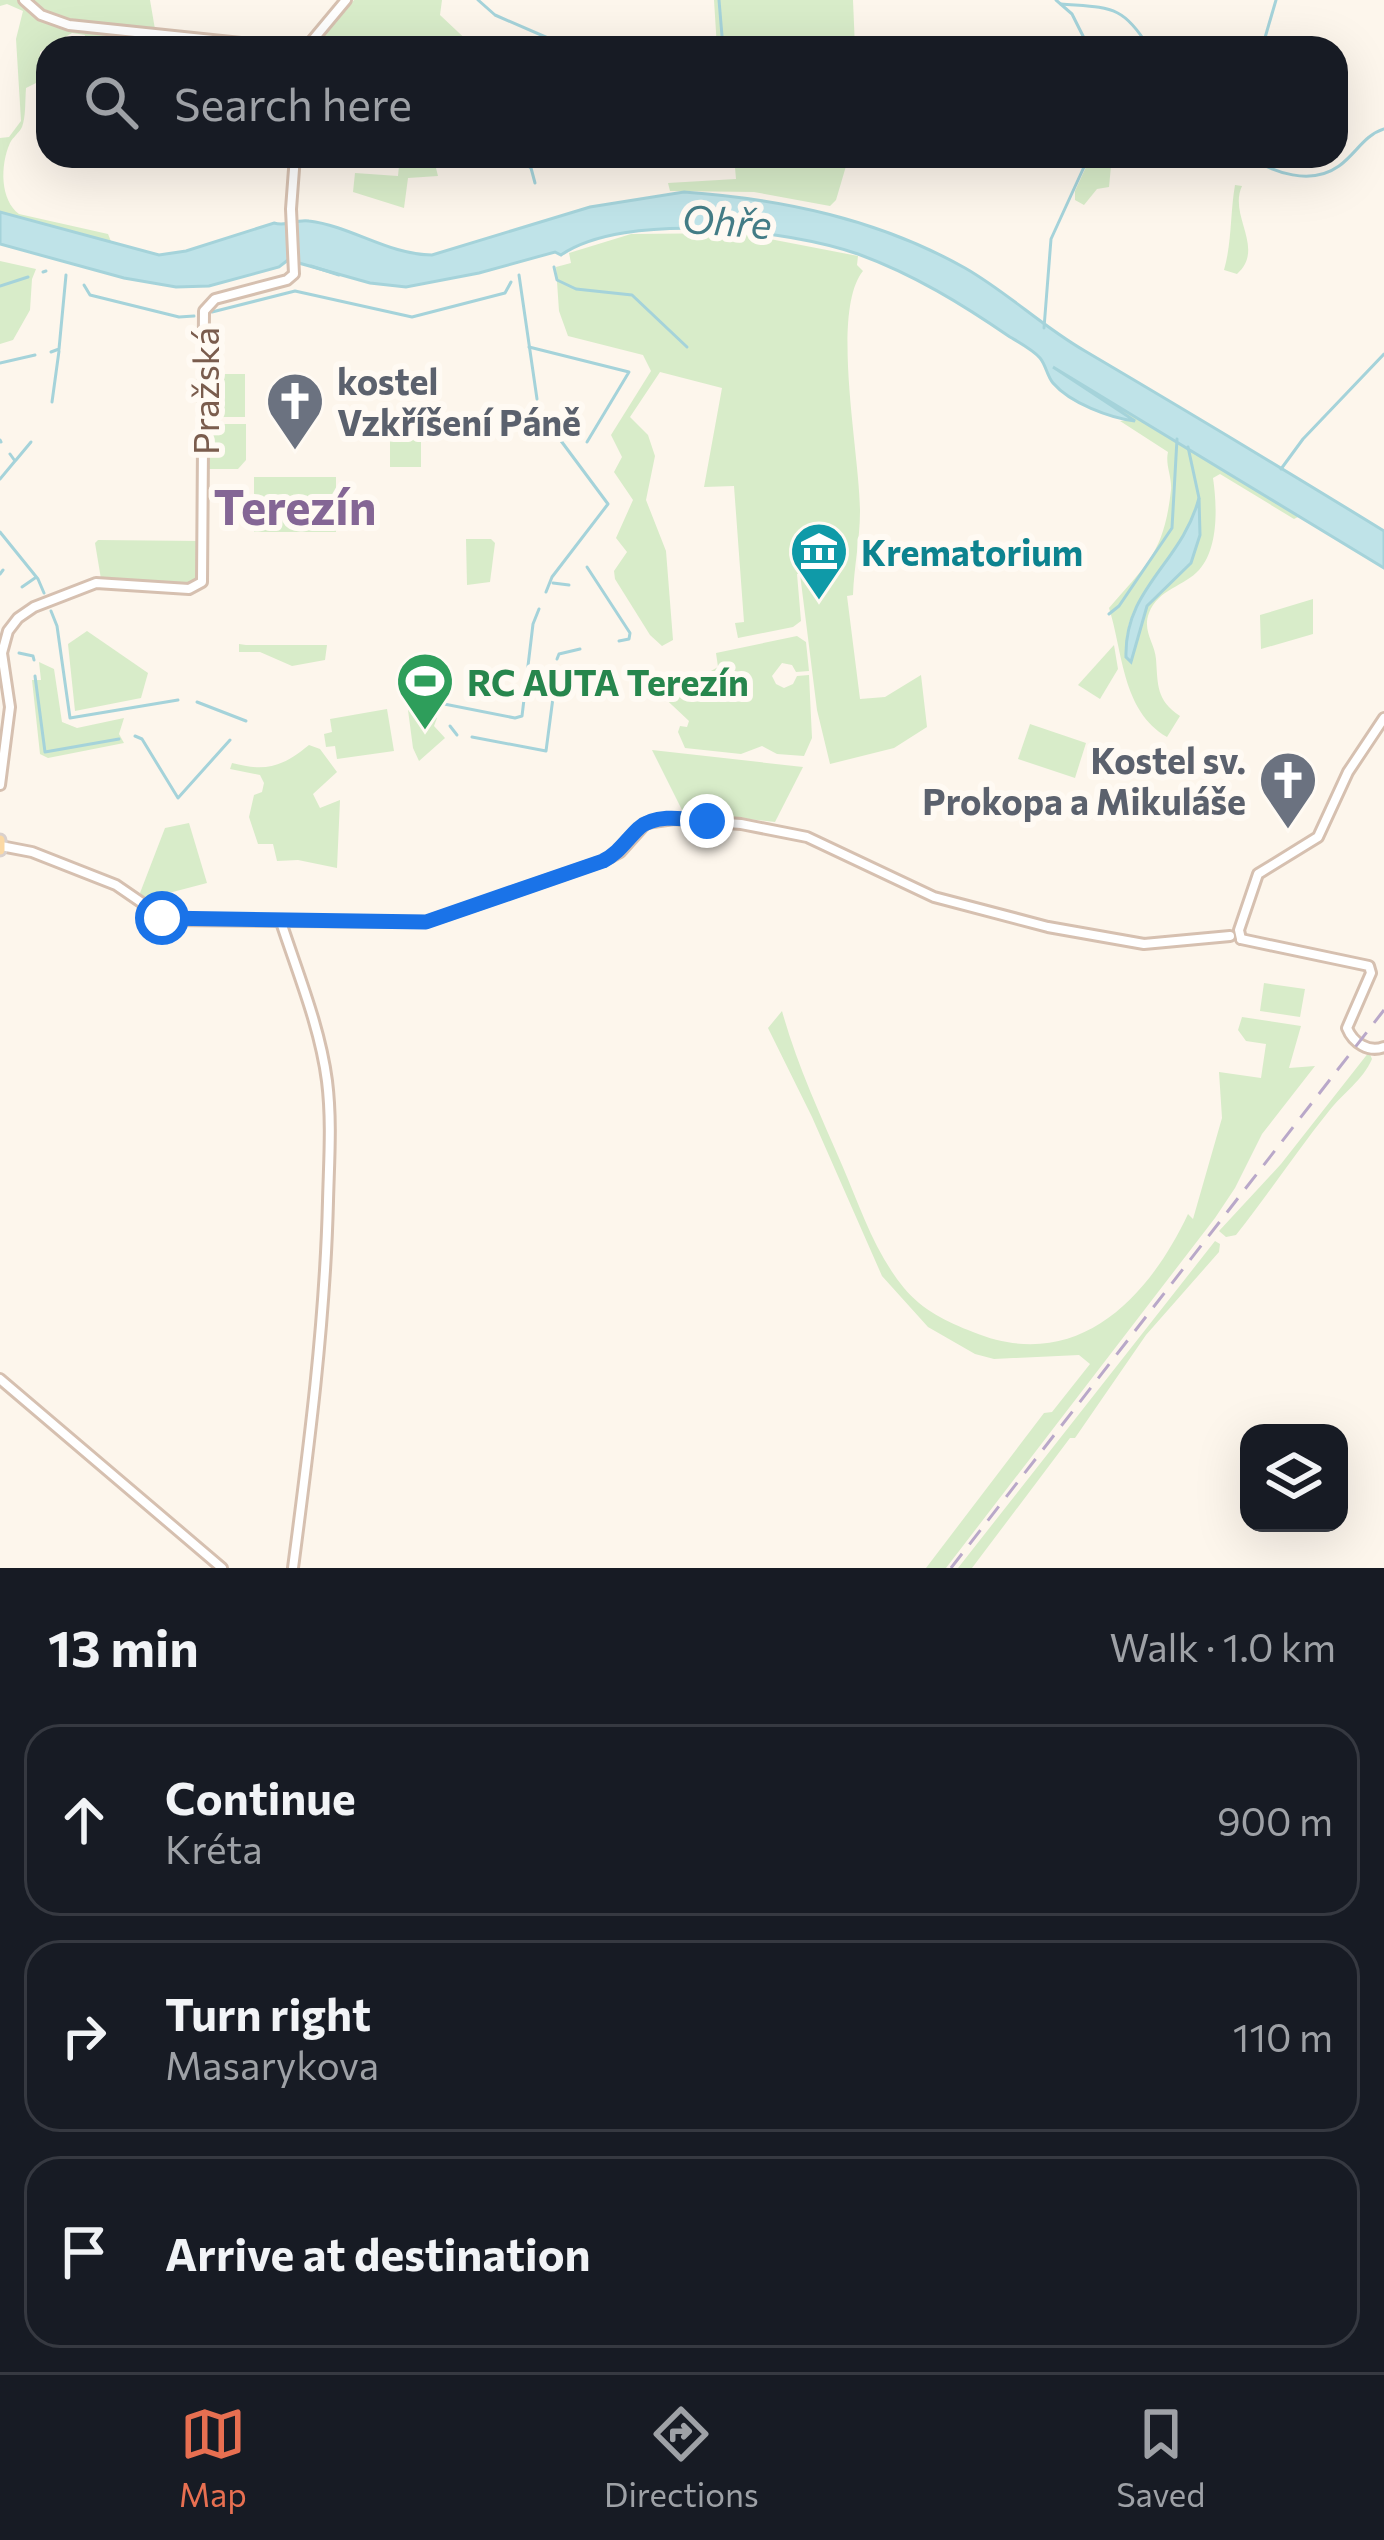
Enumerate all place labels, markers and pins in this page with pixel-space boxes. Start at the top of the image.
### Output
place label: kostel Vzkříšení Páně [337,358,581,443]
church icon: kostel Vzkříšení Páně [264,370,326,452]
museum icon: Krematorium [788,520,850,602]
place label: Krematorium [861,529,1083,573]
sports icon: RC AUTA Terezín [394,650,456,732]
place label: RC AUTA Terezín [467,659,749,703]
place label: Kostel sv. Prokopa a Mikuláše [922,737,1246,822]
church icon: Kostel sv. Prokopa a Mikuláše [1257,749,1319,831]

